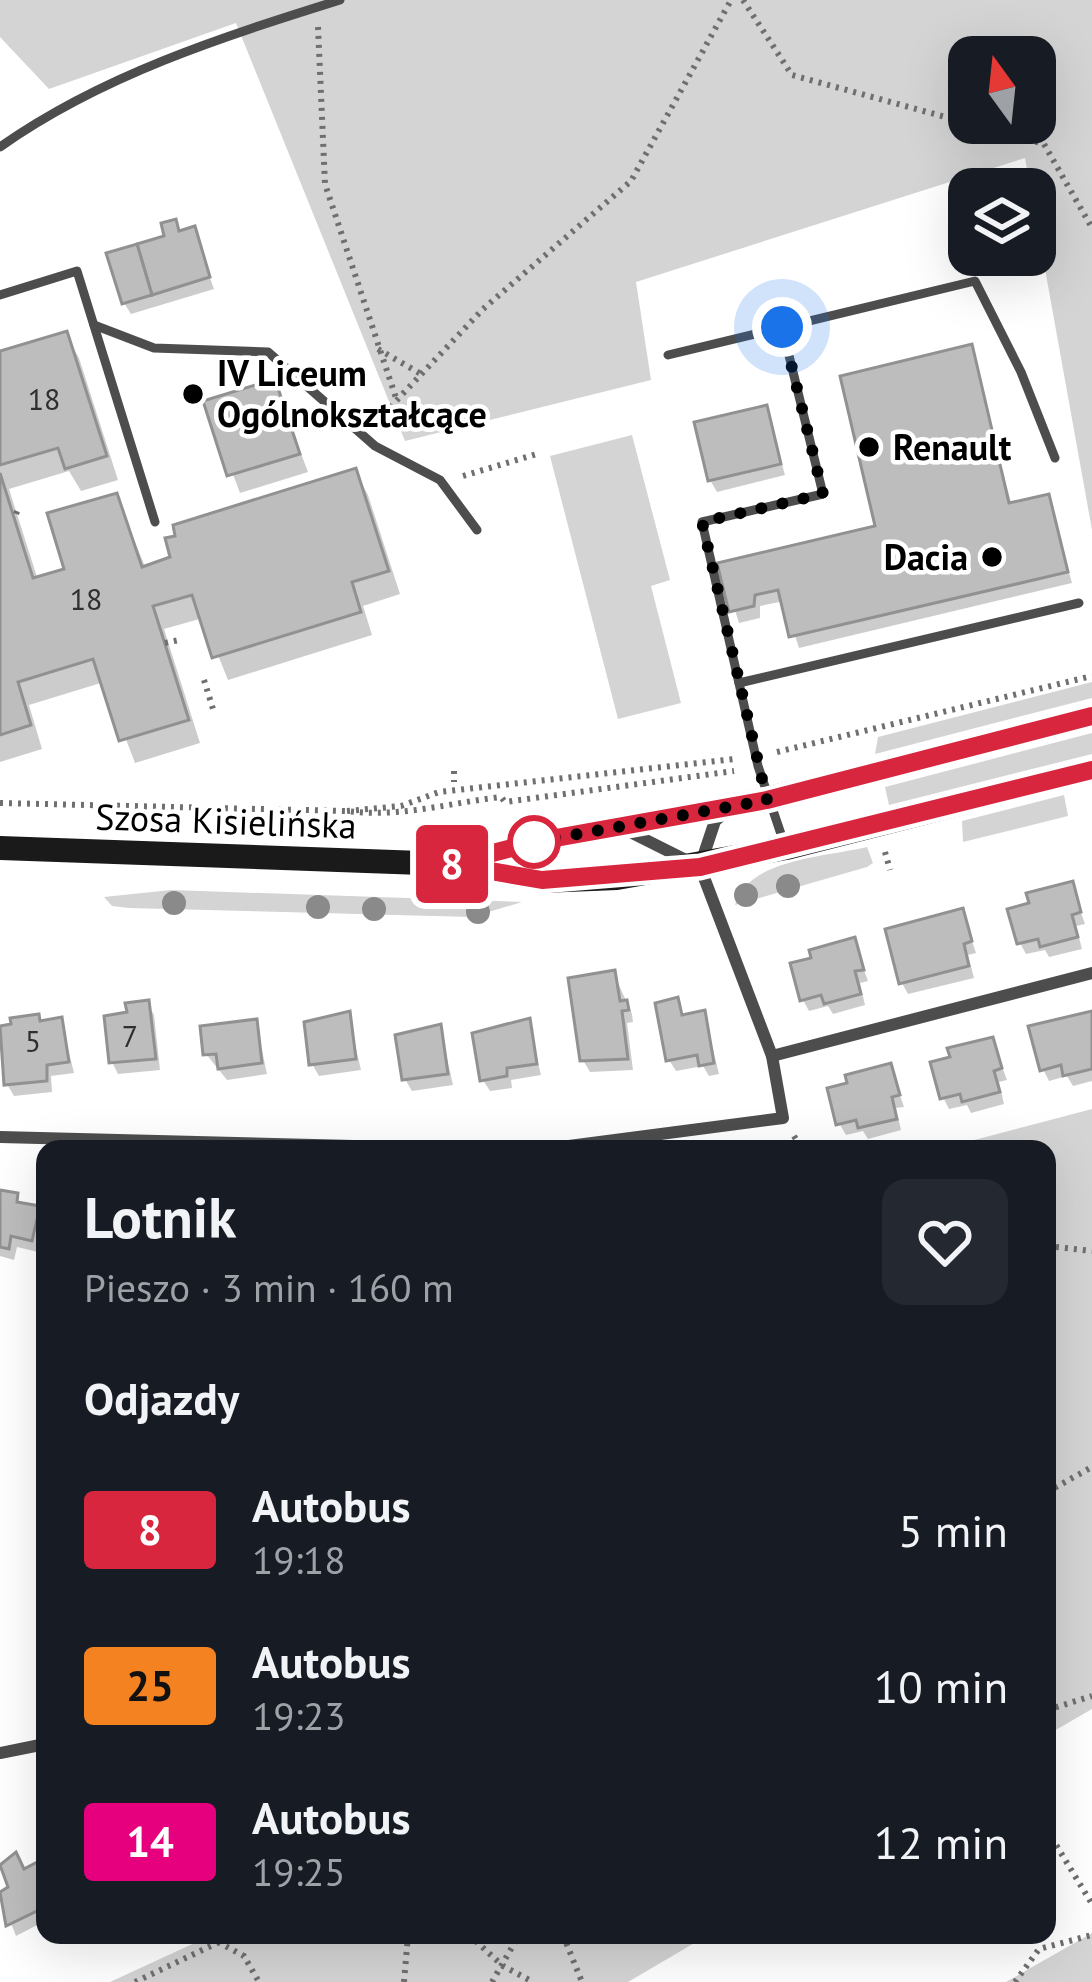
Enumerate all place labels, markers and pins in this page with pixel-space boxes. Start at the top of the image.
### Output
place label: IV Liceum Ogólnokształcące [217,349,487,437]
marker: IV Liceum Ogólnokształcące [180,381,206,407]
place label: Renault [893,423,1012,470]
marker: Renault [856,434,882,460]
place label: Dacia [884,533,968,580]
marker: Dacia [979,544,1005,570]
unlabelled marker [509,817,559,867]

